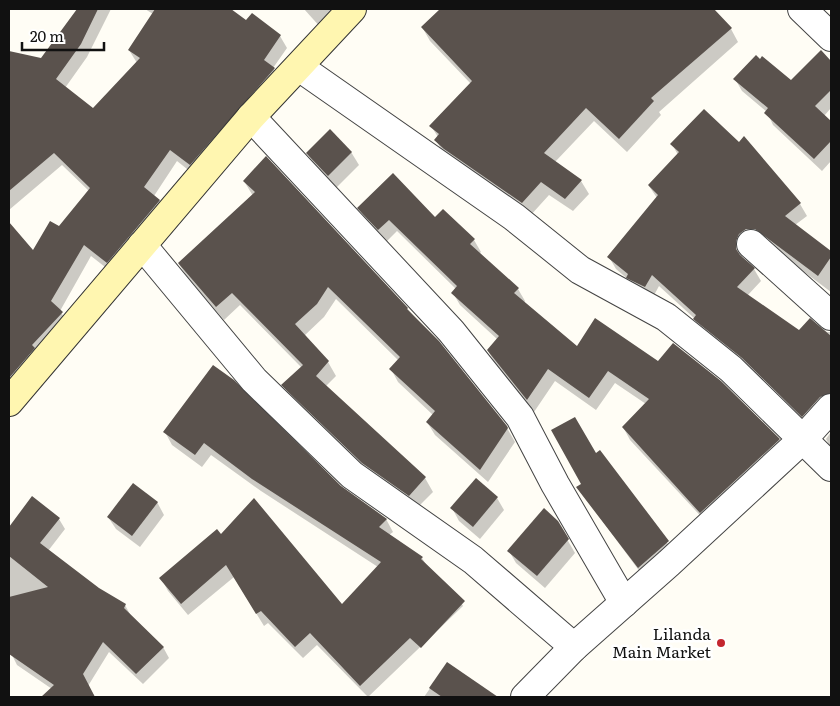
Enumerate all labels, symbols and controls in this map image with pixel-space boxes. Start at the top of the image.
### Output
scale bar [22,20,105,52]
text: 20 m [30,24,64,47]
place label: Lilanda Main Market [612,621,712,663]
marker: Lilanda Main Market [715,637,727,649]

